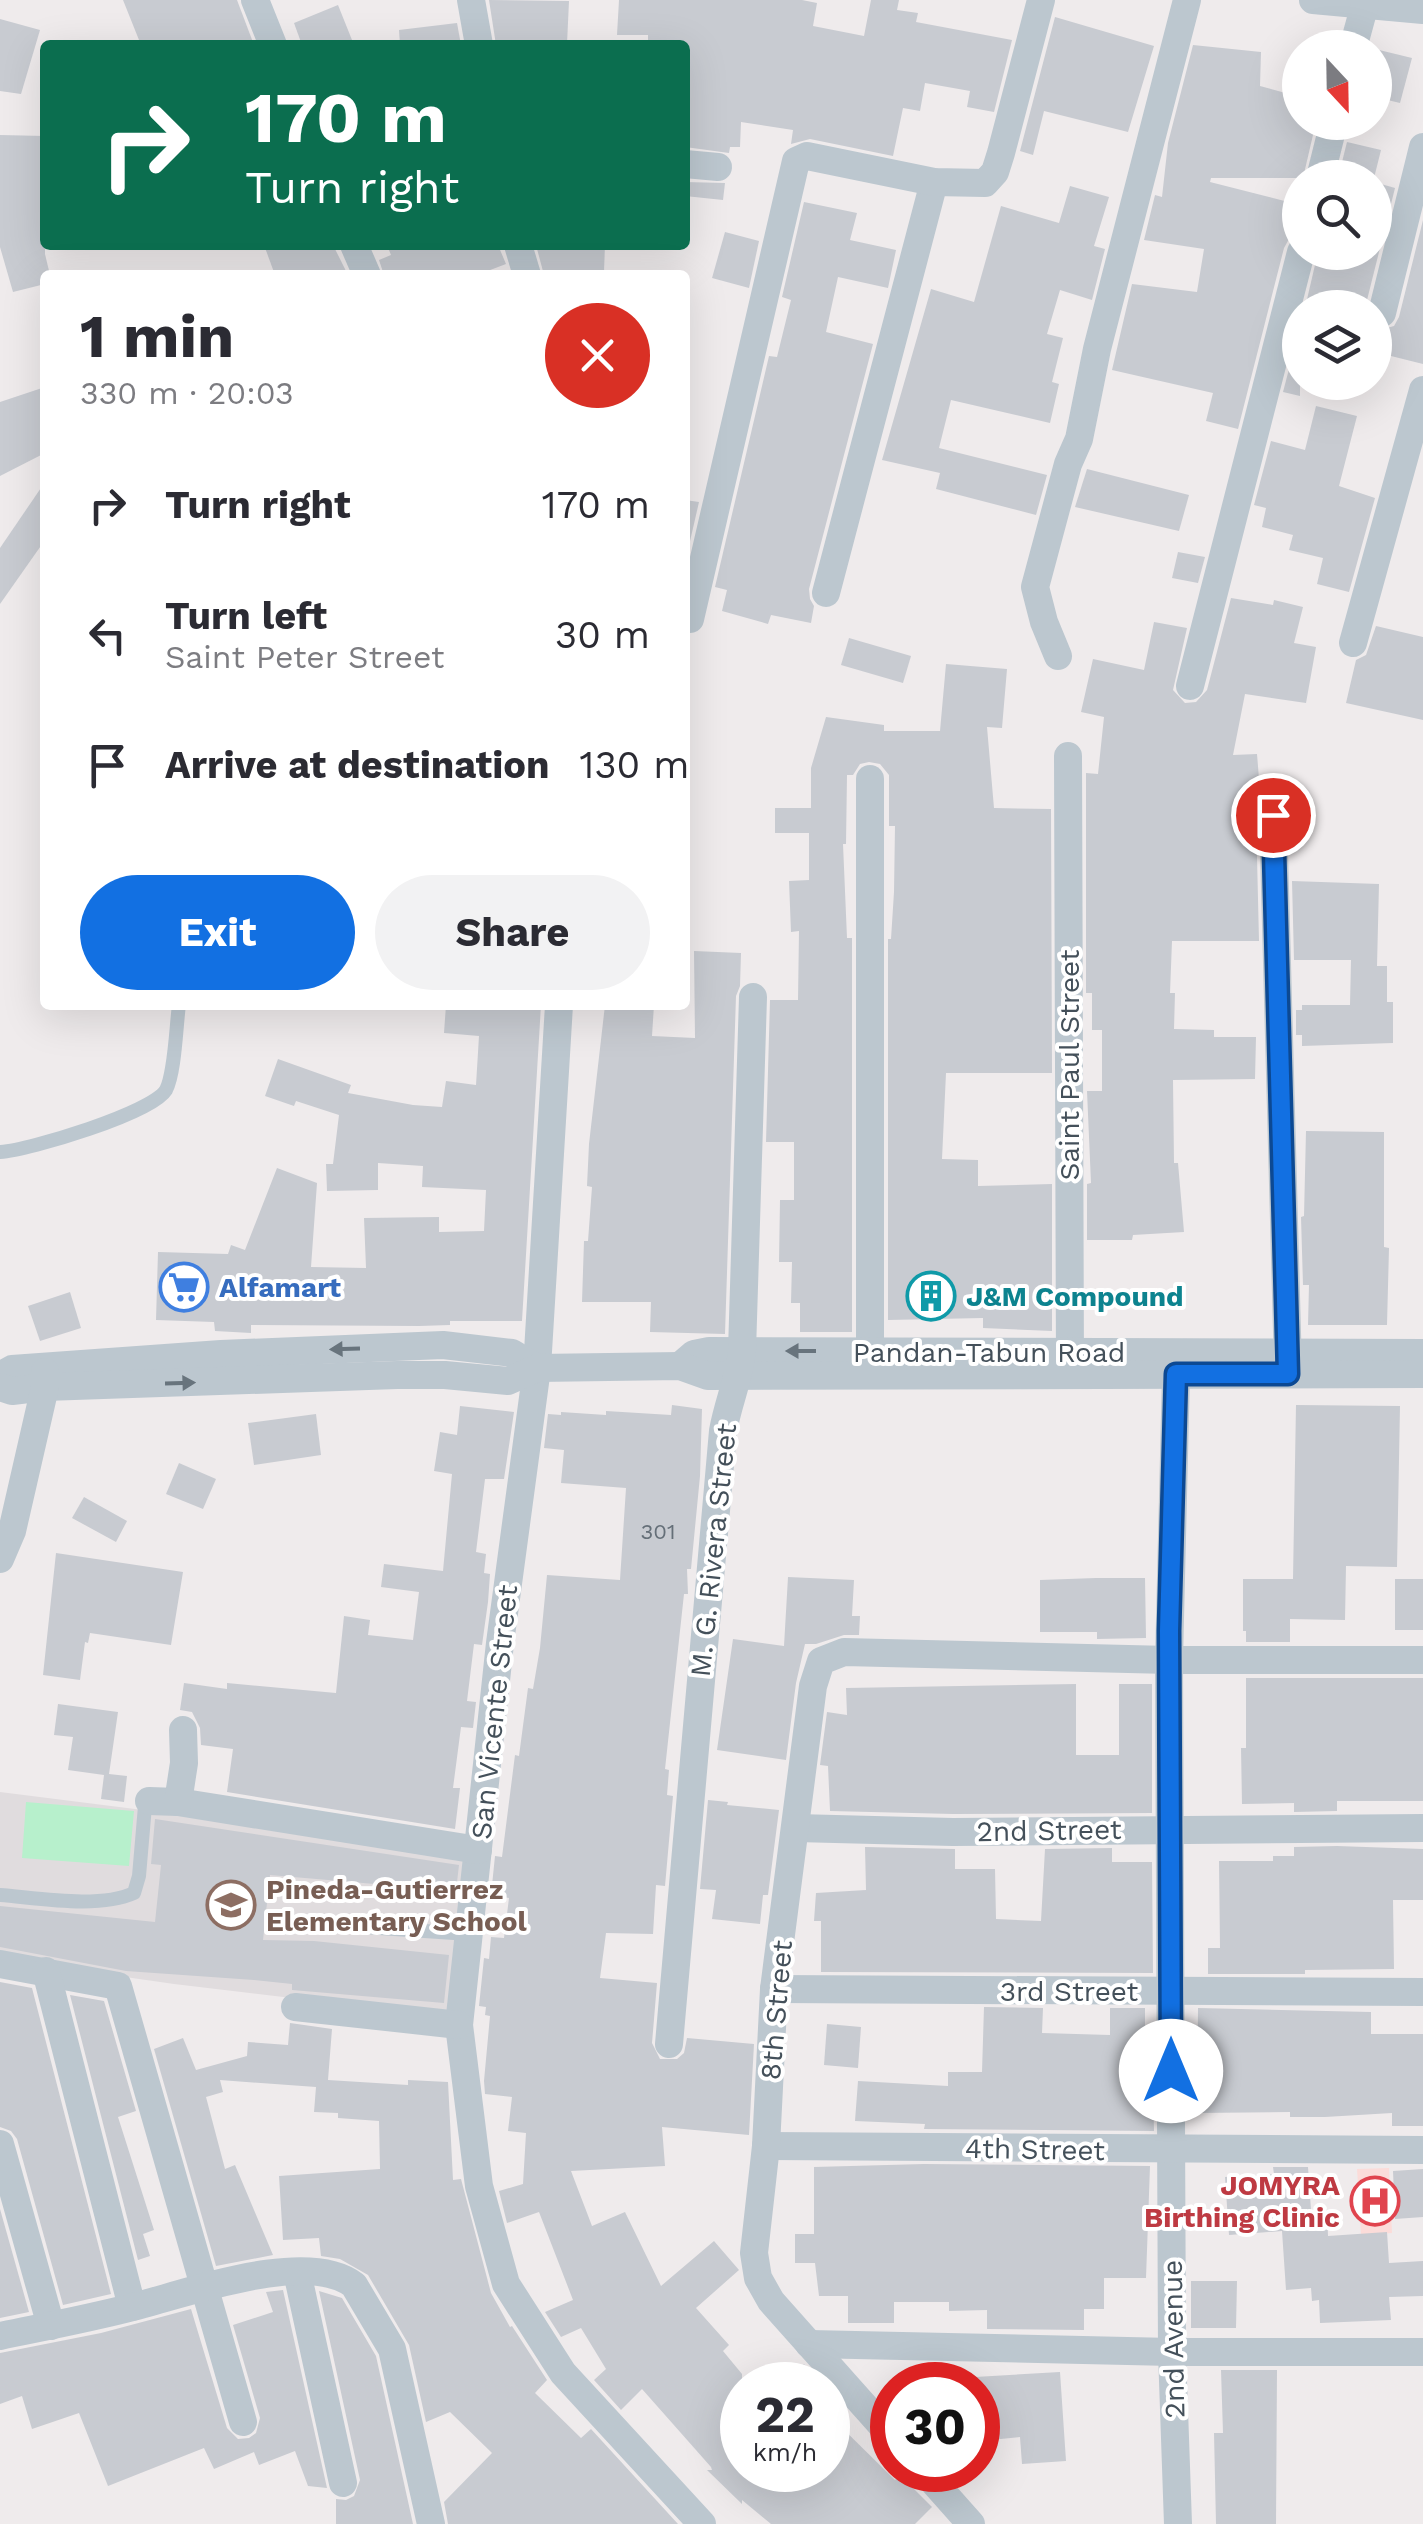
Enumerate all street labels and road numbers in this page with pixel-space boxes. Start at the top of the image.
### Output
street label: Saint Paul Street [1053,949,1086,1181]
street label: Pandan-Tabun Road [853,1336,1125,1369]
street label: M. G. Rivera Street [684,1421,743,1679]
street label: San Vicente Street [465,1583,524,1841]
street label: 2nd Street [976,1813,1122,1848]
street label: 8th Street [754,1939,799,2081]
street label: 3rd Street [1000,1975,1139,2008]
street label: 4th Street [965,2132,1106,2167]
street label: 2nd Avenue [1156,2259,1191,2419]

